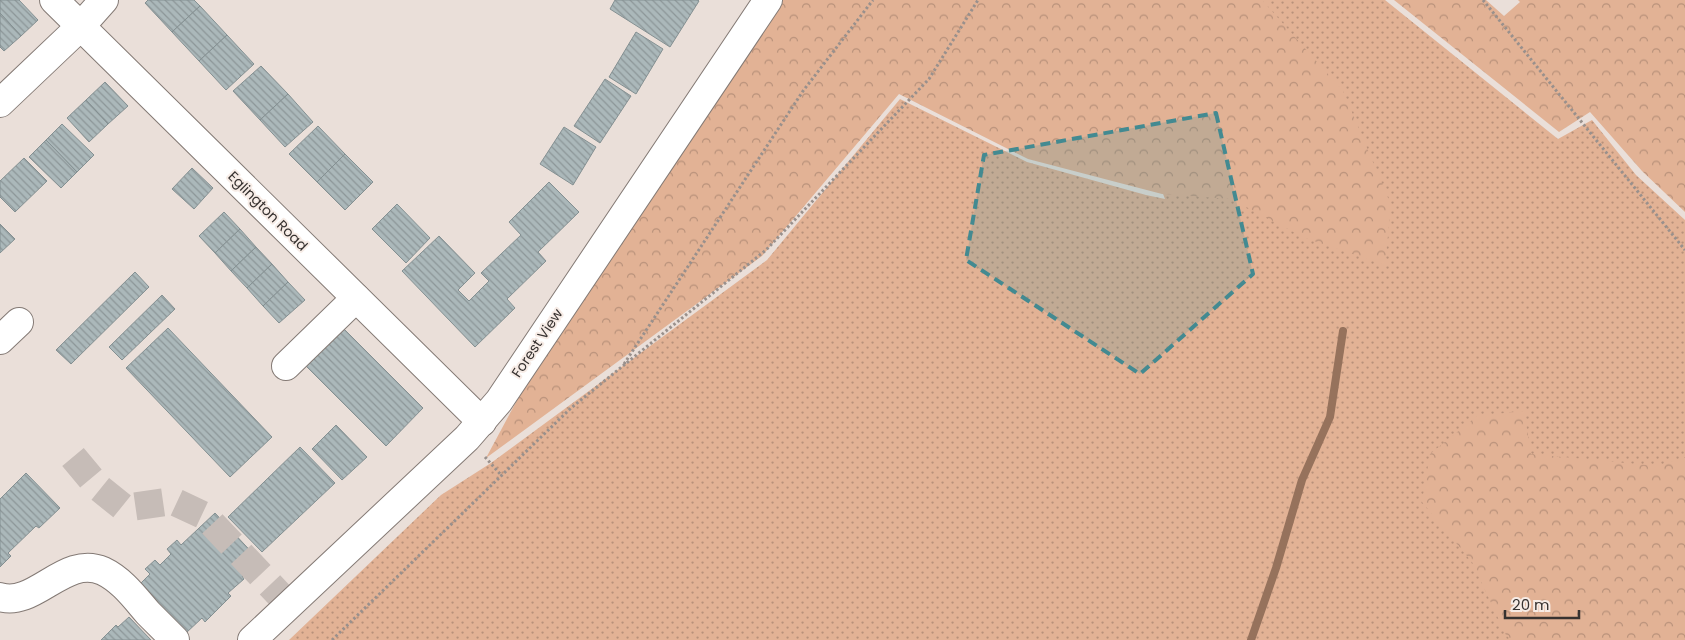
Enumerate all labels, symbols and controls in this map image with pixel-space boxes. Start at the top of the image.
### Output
street label: Eglington Road [224,167,312,255]
street label: Forest View [507,304,568,381]
scale bar [1505,588,1579,620]
text: 20 m [1512,594,1550,615]

